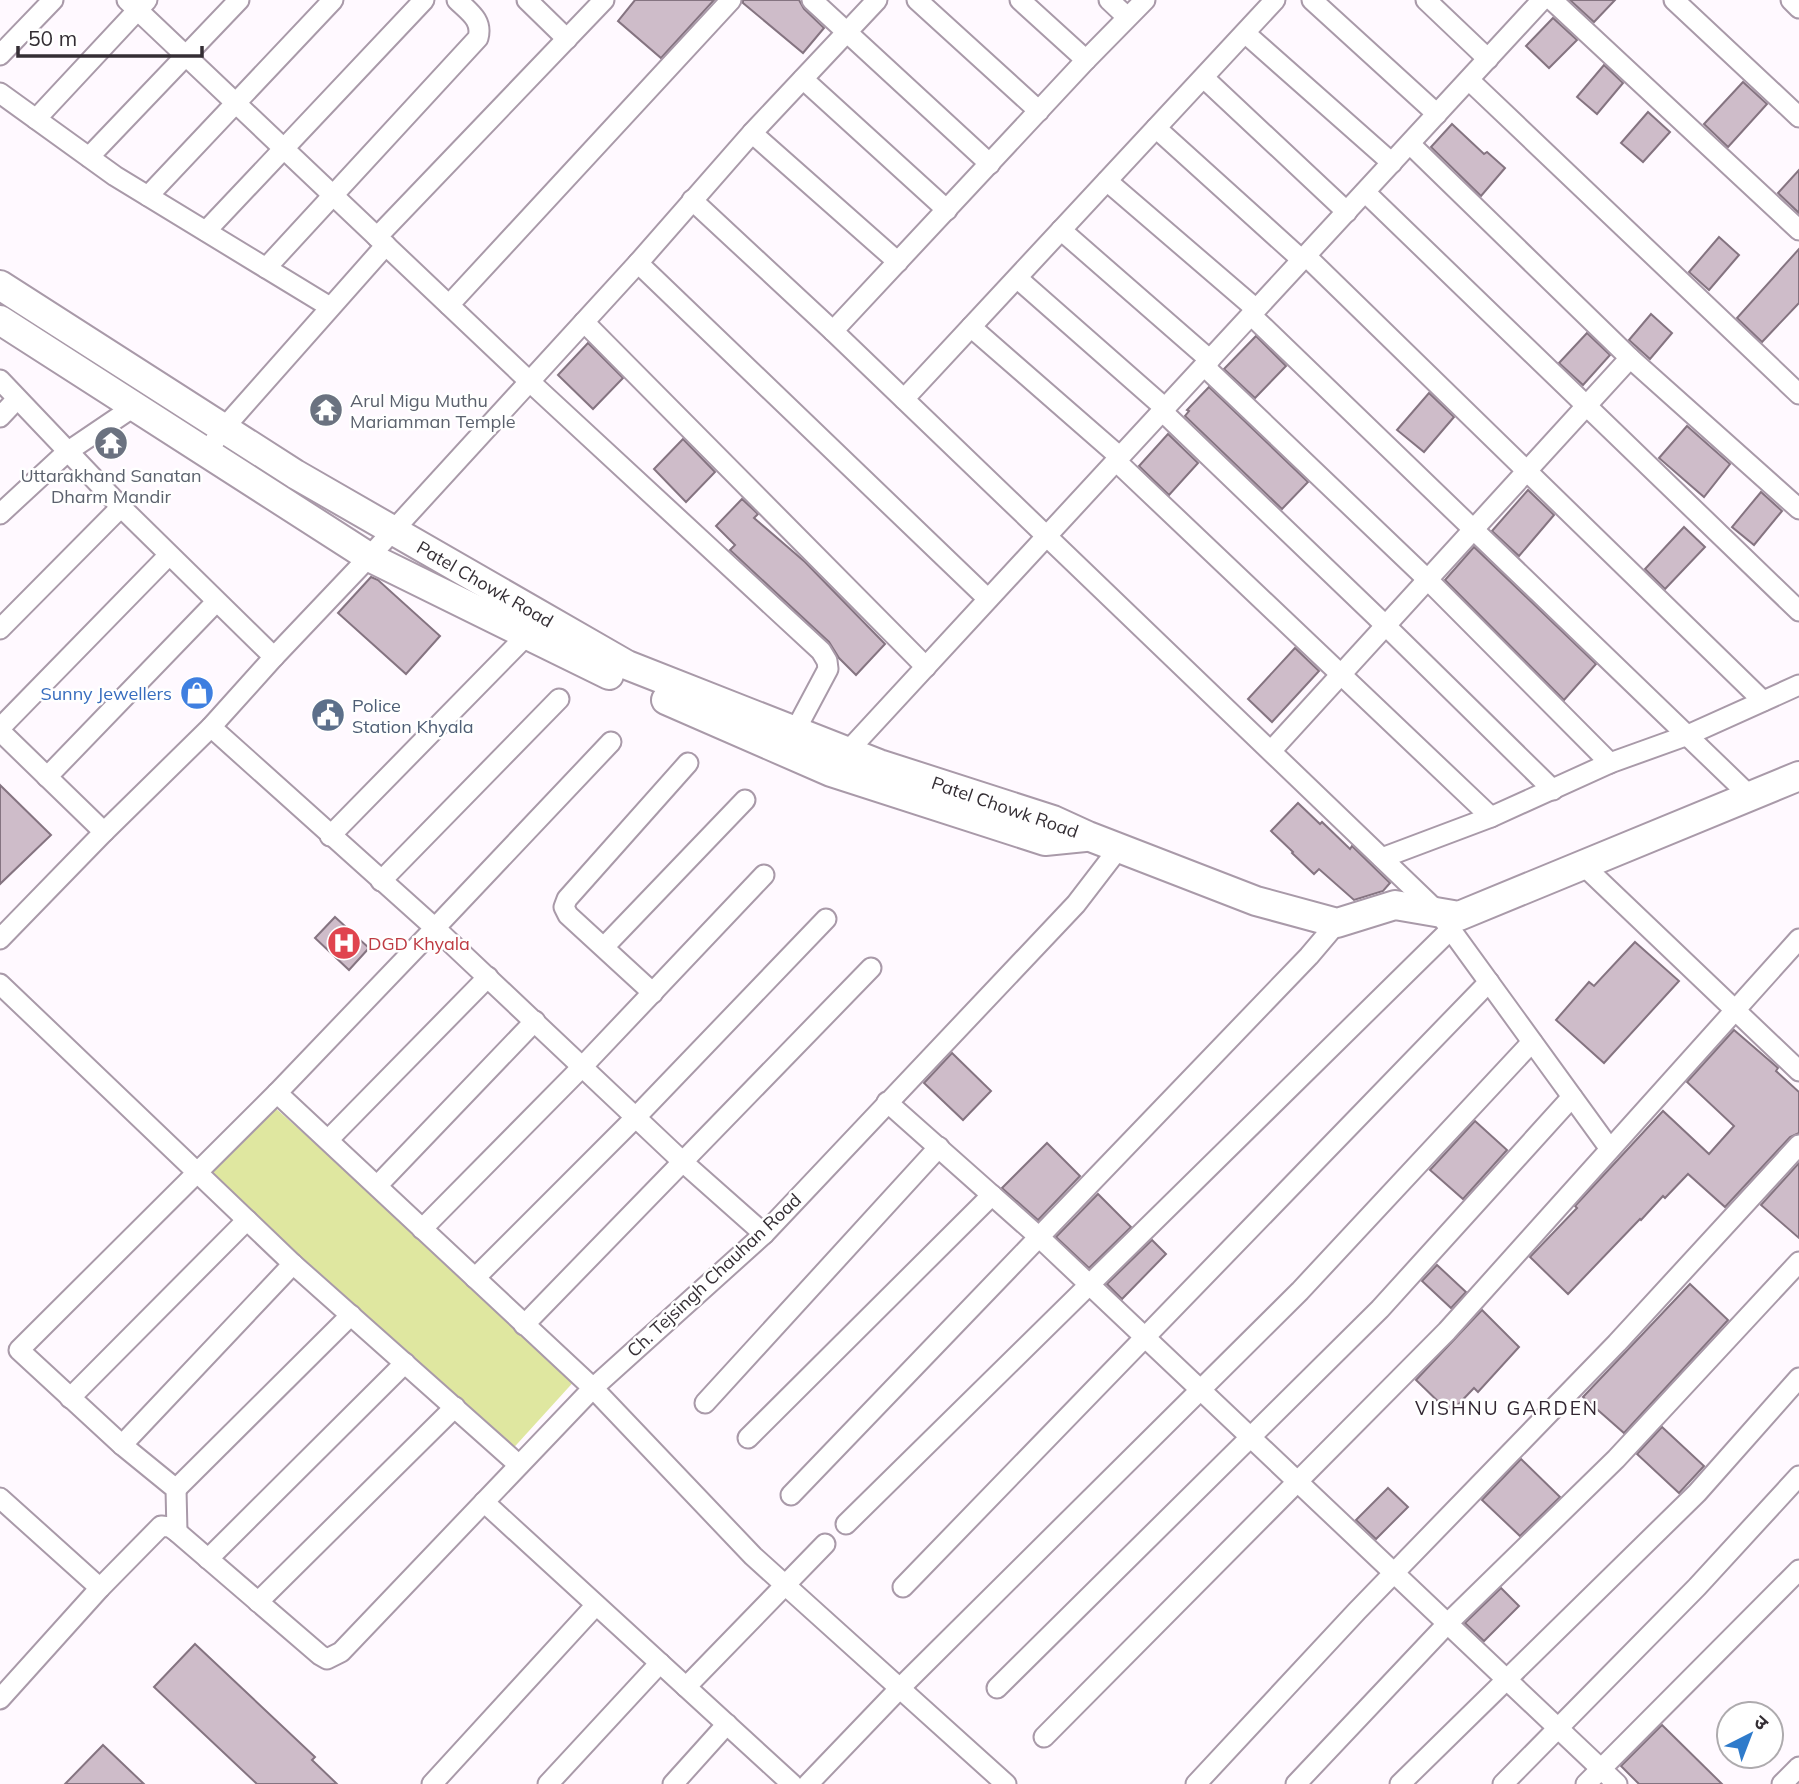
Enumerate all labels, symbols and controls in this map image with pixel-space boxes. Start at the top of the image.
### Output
scale bar [18,14,201,58]
text: 50 m [28,25,77,51]
place label: Arul Migu Muthu Mariamman Temple [350,389,515,433]
temple icon: Arul Migu Muthu Mariamman Temple [307,391,345,429]
temple icon: Uttarakhand Sanatan Dharm Mandir [92,424,130,462]
place label: Uttarakhand Sanatan Dharm Mandir [20,464,202,508]
street label: Patel Chowk Road [413,536,557,632]
shop icon: Sunny Jewellers [178,674,216,712]
place label: Sunny Jewellers [41,682,172,705]
place label: Police Station Khyala [352,694,474,738]
public building icon: Police Station Khyala [309,696,347,734]
street label: Patel Chowk Road [929,771,1081,843]
hospital icon: DGD Khyala [325,924,363,962]
place label: DGD Khyala [368,932,470,955]
street label: Ch. Tejsingh Chauhan Road [622,1188,806,1362]
district label: VISHNU GARDEN [1415,1396,1599,1420]
north arrow [1715,1700,1785,1770]
text: उ [1749,1710,1774,1736]

